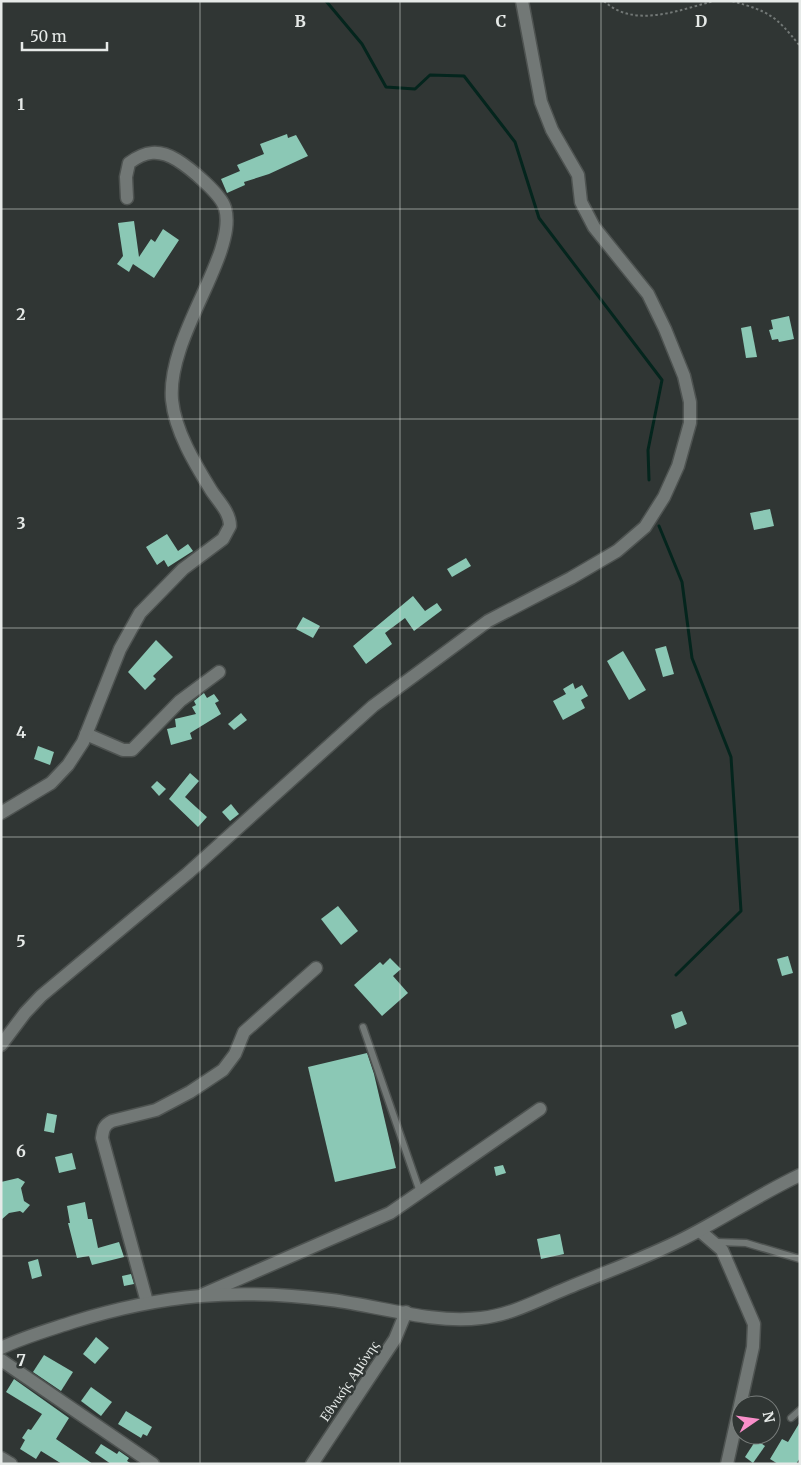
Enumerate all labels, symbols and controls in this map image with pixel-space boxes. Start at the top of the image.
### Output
text: B [294,11,306,31]
text: C [496,11,506,31]
text: D [695,11,707,31]
scale bar [22,20,108,52]
text: 50 m [30,27,67,46]
text: 1 [17,94,25,114]
text: 2 [16,304,26,324]
text: 3 [16,513,26,533]
text: 4 [16,722,26,742]
text: 5 [16,931,26,951]
text: 6 [16,1141,26,1161]
street label: Εθνικής Αμύνης [315,1337,383,1425]
text: 7 [16,1350,26,1370]
north arrow [731,1395,781,1445]
text: N [759,1410,779,1424]

